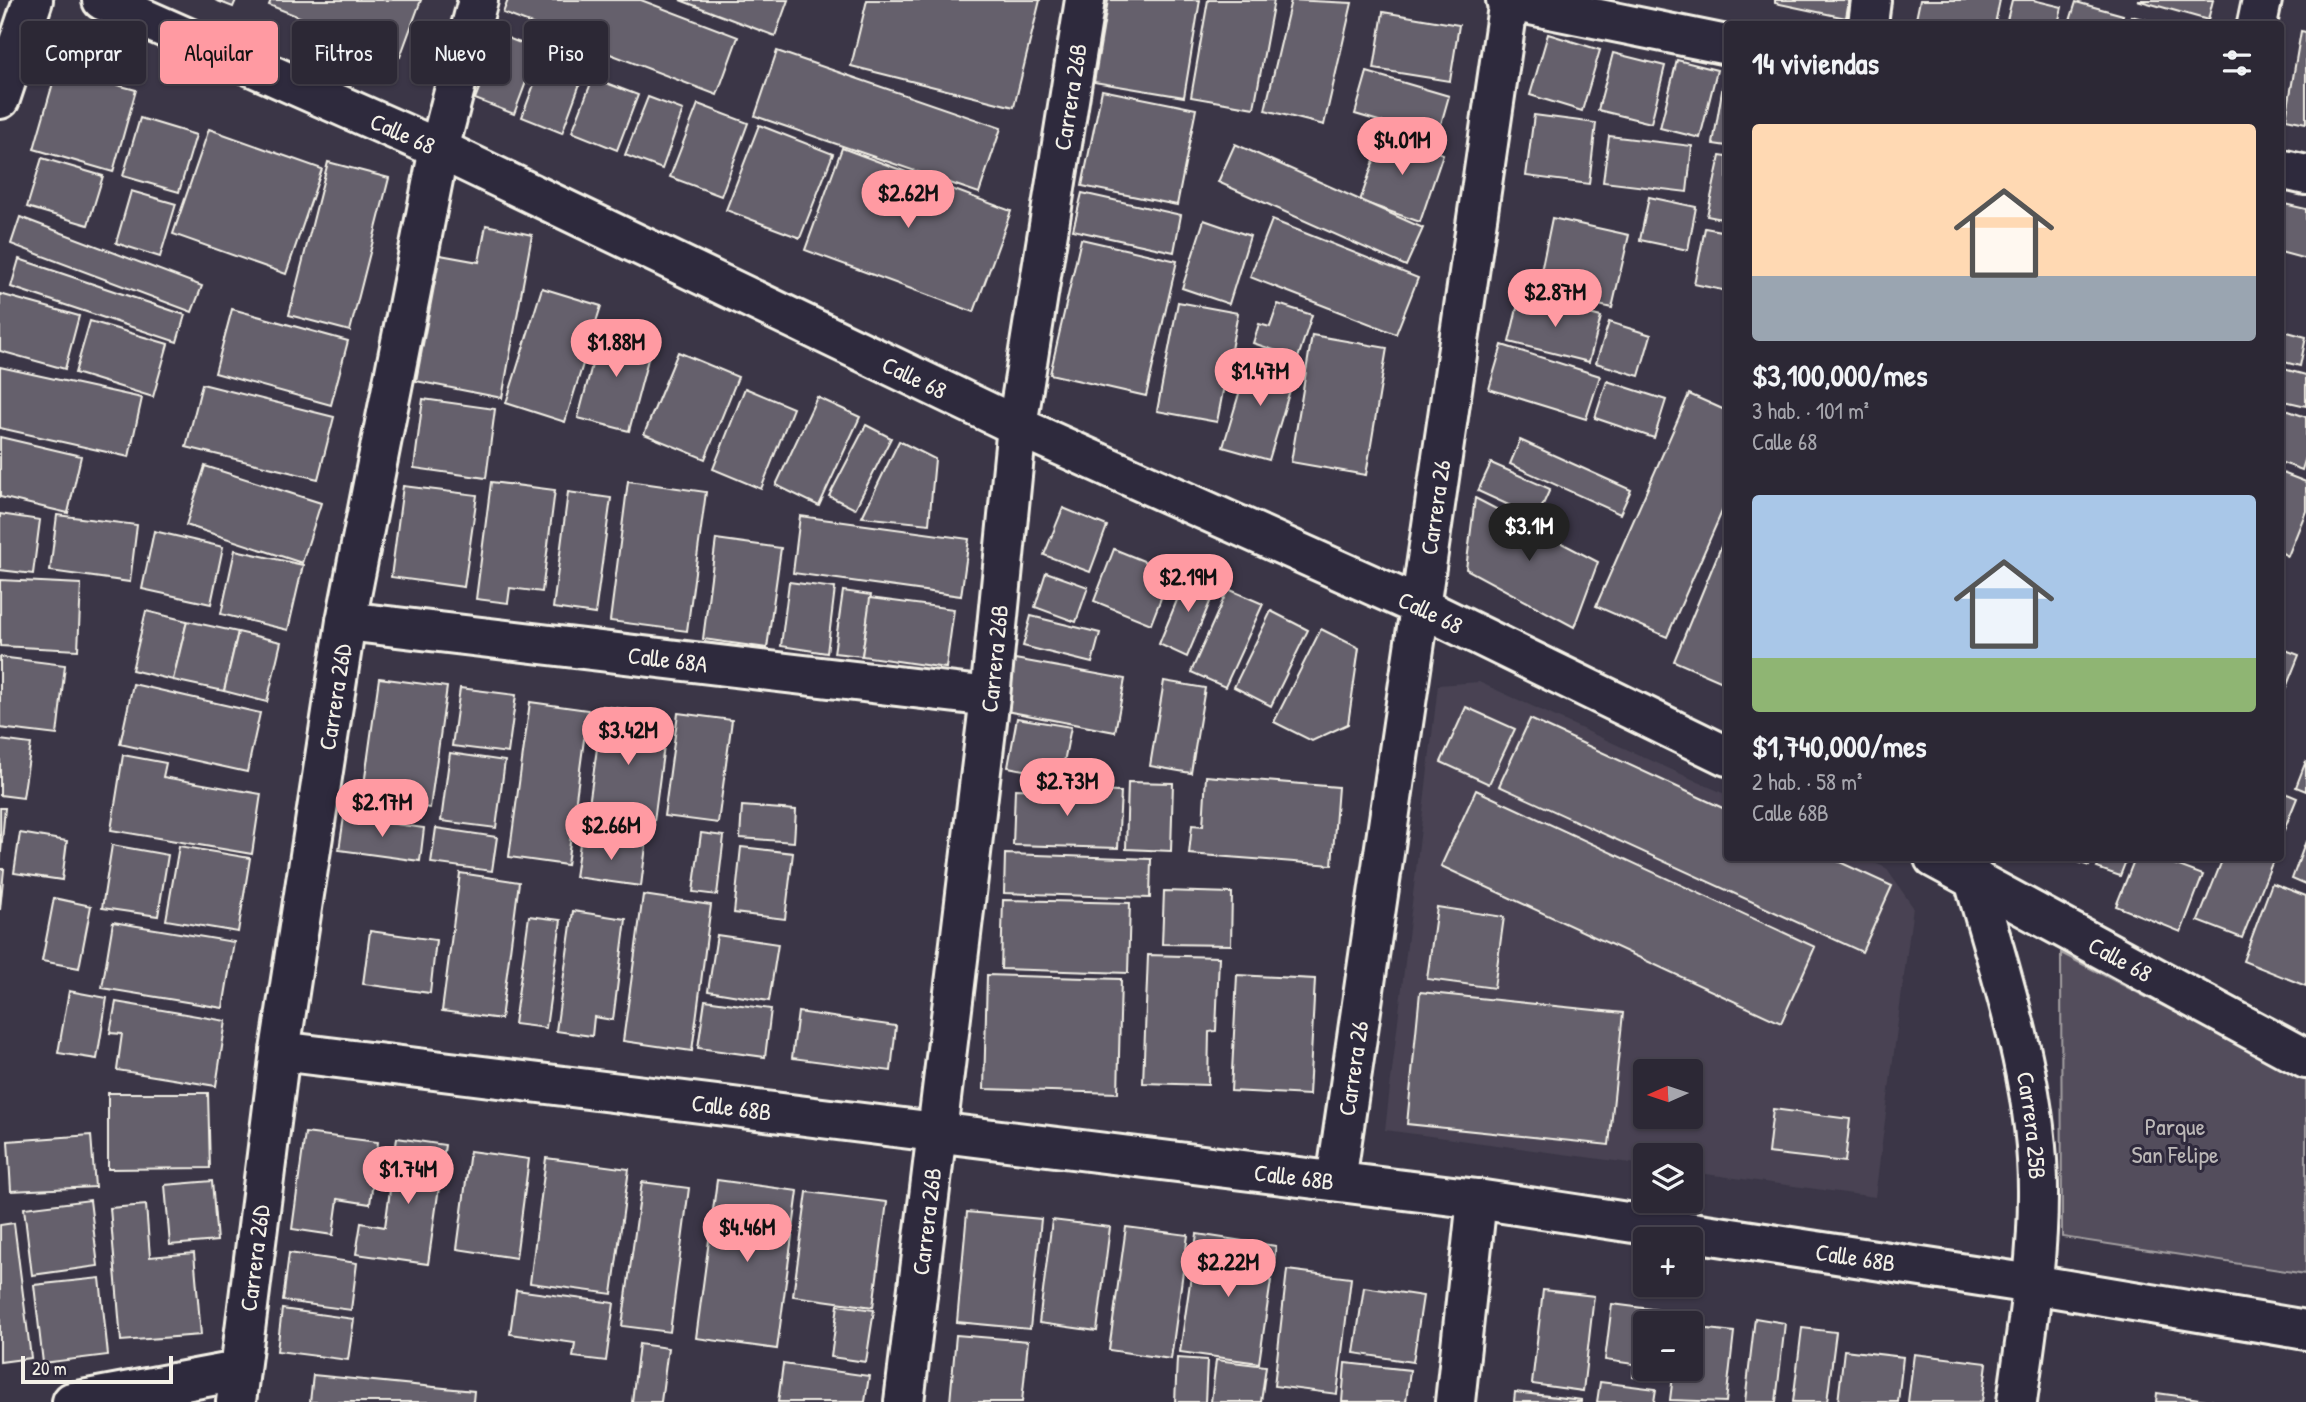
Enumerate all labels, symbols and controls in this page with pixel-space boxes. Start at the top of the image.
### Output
chip: Comprar [21,21,146,84]
chip: Alquilar [160,21,278,84]
chip: Filtros [292,21,397,84]
chip: Nuevo [411,21,510,84]
chip: Piso [524,21,608,84]
street label: Carrera 26B [1045,41,1094,152]
text: 14 viviendas [1752,43,1879,83]
icon: filters [2218,44,2256,82]
street label: Calle 68 [365,105,440,161]
pin: $4.01M [1345,118,1459,177]
text: $4.01M [1373,124,1431,155]
pin: $2.62M [851,170,965,230]
icon: home [1941,170,2067,296]
text: $2.62M [878,177,938,208]
pin: $2.87M [1498,270,1612,329]
text: $2.87M [1524,276,1586,307]
pin: $1.88M [559,320,673,379]
text: $1.88M [587,326,645,357]
street label: Calle 68 [877,348,952,406]
pin: $1.47M [1203,348,1317,408]
text: $1.47M [1231,355,1289,386]
text: $3,100,000/mes [1752,355,1927,395]
text: 3 hab. · 101 m² [1752,395,1869,426]
text: Calle 68 [1752,426,1817,457]
street label: Carrera 26 [1412,458,1457,557]
pin: $3.1M [1480,504,1578,563]
text: $3.1M [1505,510,1553,541]
icon: home [1941,541,2067,667]
pin: $2.19M [1131,554,1245,614]
text: $2.19M [1159,561,1217,592]
street label: Calle 68 [1393,583,1468,641]
street label: Carrera 26B [972,603,1015,714]
street label: Calle 68A [626,638,710,680]
street label: Carrera 26D [310,641,358,752]
pin: $3.42M [571,708,685,767]
text: $3.42M [598,714,658,745]
text: $1,740,000/mes [1752,726,1927,766]
pin: $2.73M [1010,758,1124,818]
text: $2.73M [1036,765,1098,796]
text: 2 hab. · 58 m² [1752,766,1862,797]
pin: $2.17M [325,780,439,839]
text: $2.17M [352,786,412,817]
text: Calle 68B [1752,797,1829,828]
pin: $2.66M [554,802,668,862]
text: $2.66M [581,809,641,840]
street label: Calle 68 [2083,929,2158,989]
street label: Carrera 26 [1330,1019,1375,1118]
north arrow [1633,1059,1703,1129]
map controls [1633,1059,1703,1381]
street label: Carrera 25B [2010,1069,2054,1180]
street label: Calle 68B [690,1086,773,1128]
park label: Parque San Felipe [2132,1110,2219,1170]
button: layers [1633,1143,1703,1213]
pin: $1.74M [351,1146,465,1206]
text: $1.74M [379,1153,437,1184]
street label: Calle 68B [1253,1156,1336,1197]
street label: Carrera 26B [904,1166,948,1277]
street label: Carrera 26D [232,1202,277,1313]
pin: $4.46M [690,1204,804,1264]
text: $4.46M [719,1211,775,1242]
button: + [1633,1227,1703,1297]
street label: Calle 68B [1813,1235,1898,1279]
pin: $2.22M [1171,1240,1285,1299]
text: $2.22M [1197,1246,1259,1277]
button: − [1633,1311,1703,1381]
scale bar [21,1353,173,1385]
text: 20 m [32,1355,67,1381]

